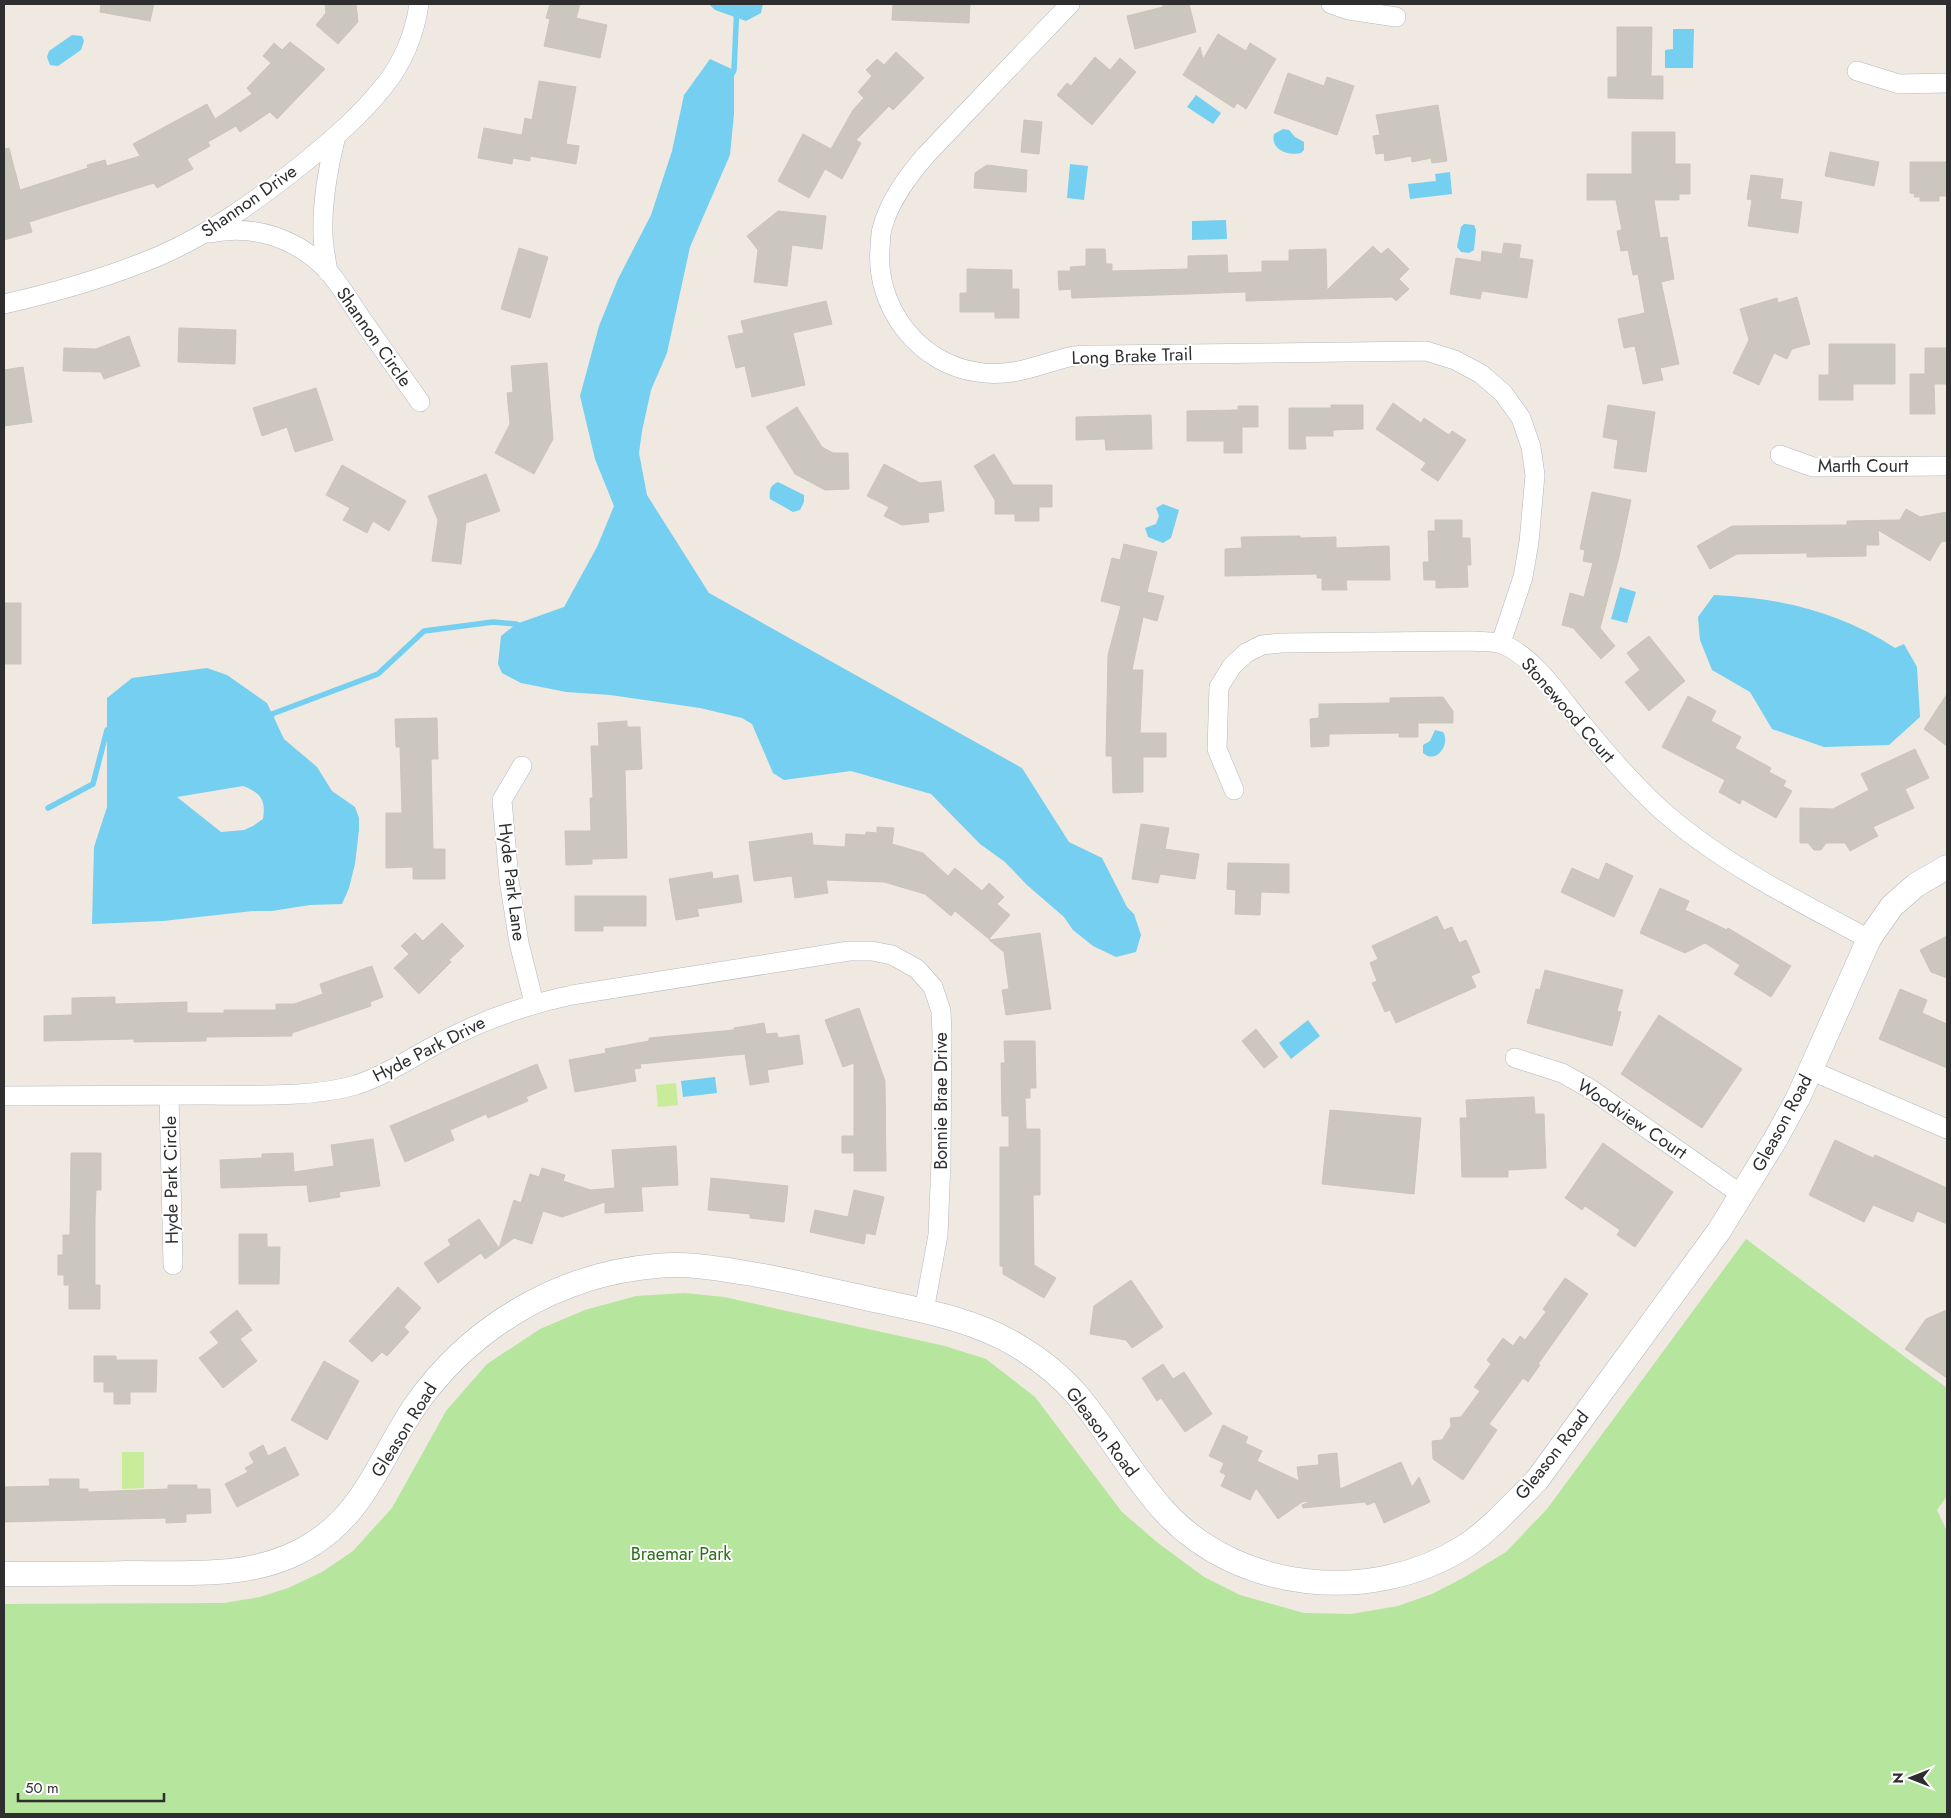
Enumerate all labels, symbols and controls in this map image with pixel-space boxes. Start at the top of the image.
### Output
street label: Shannon Drive [196,158,302,244]
street label: Shannon Circle [330,282,418,392]
street label: Long Brake Trail [1071,341,1193,371]
street label: Marth Court [1818,453,1909,479]
street label: Stonewood Court [1515,652,1622,769]
street label: Hyde Park Lane [492,822,532,942]
street label: Hyde Park Drive [368,1009,490,1089]
street label: Bonnie Brae Drive [928,1032,954,1170]
street label: Gleason Road [1745,1070,1819,1176]
street label: Woodview Court [1572,1073,1693,1166]
street label: Hyde Park Circle [157,1116,185,1244]
street label: Gleason Road [365,1378,443,1482]
street label: Gleason Road [1059,1382,1145,1482]
street label: Gleason Road [1509,1405,1595,1505]
park label: Braemar Park [631,1541,731,1567]
north arrow [1886,1753,1936,1803]
scale bar [18,1770,164,1802]
text: N [1888,1772,1908,1784]
text: 50 m [25,1777,59,1799]

